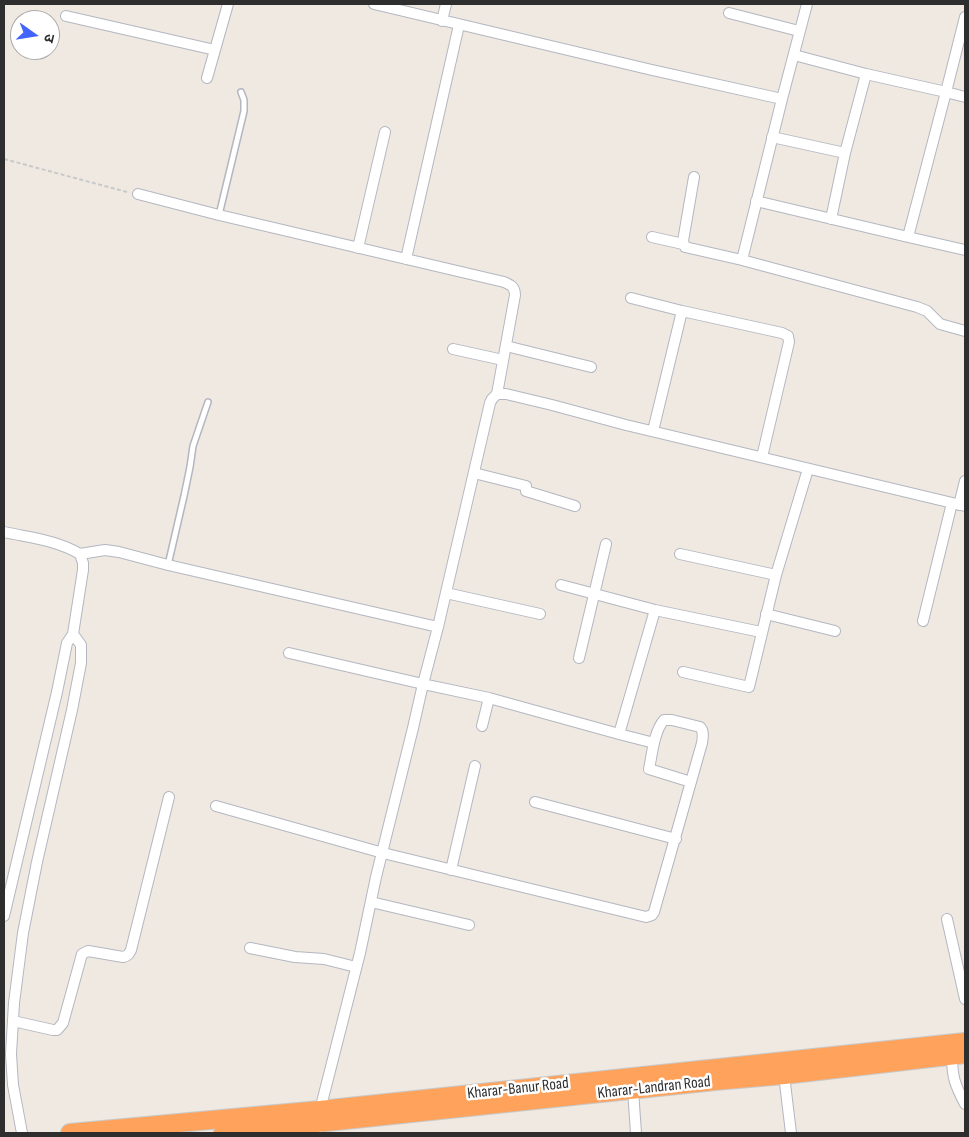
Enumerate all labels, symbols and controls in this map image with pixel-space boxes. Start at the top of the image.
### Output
north arrow [10,10,60,60]
text: उ [40,32,58,44]
street label: Kharar-Landran Road [597,1073,711,1103]
street label: Kharar-Banur Road [466,1074,570,1104]

